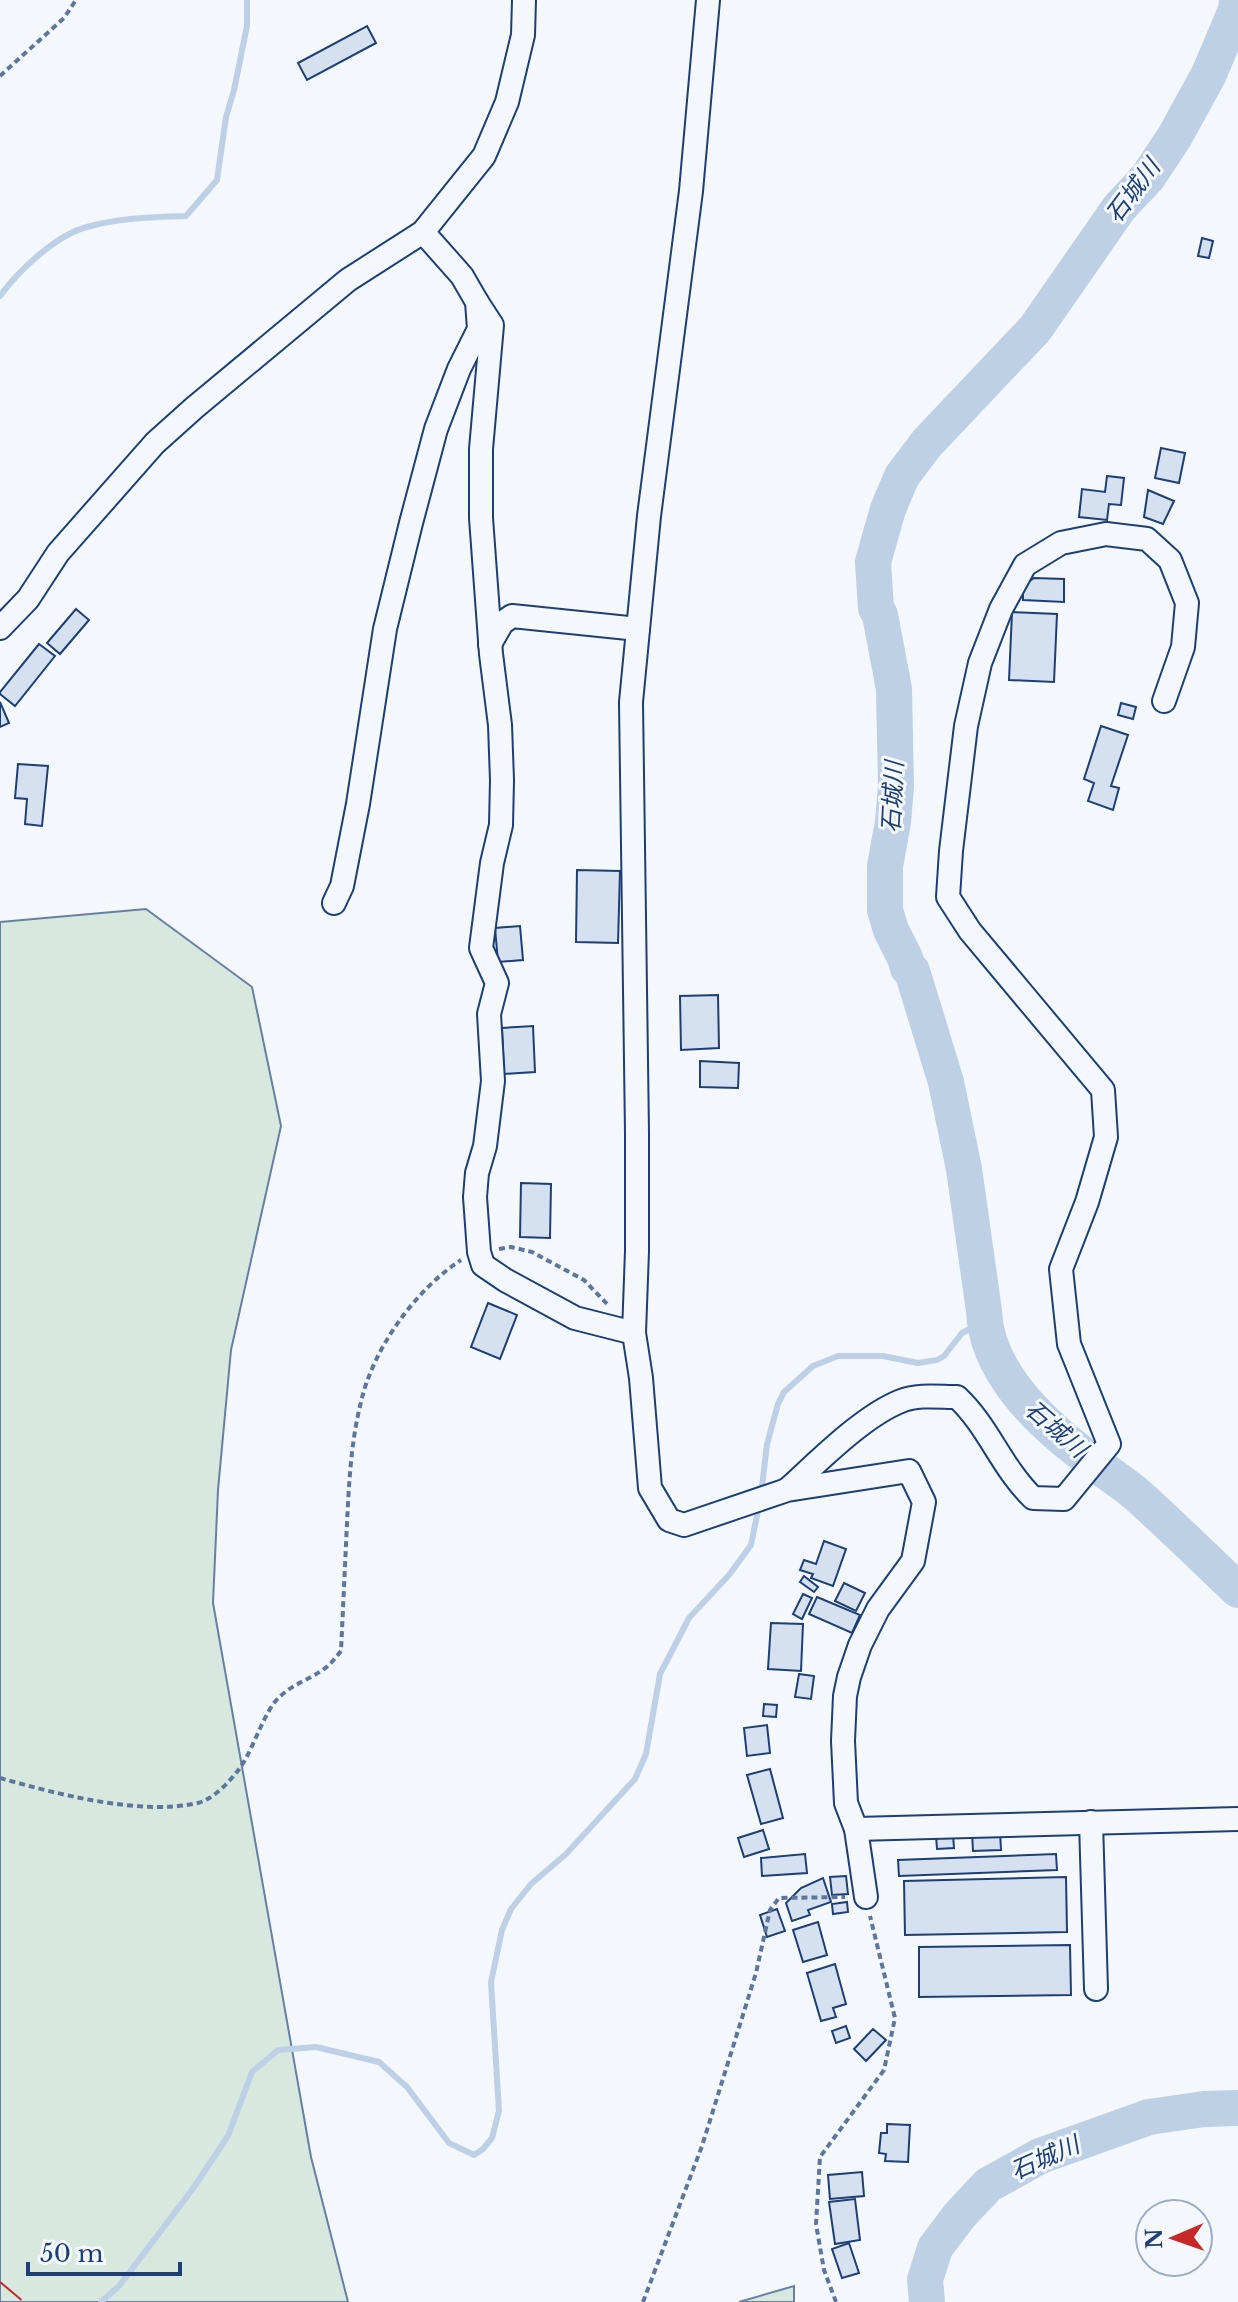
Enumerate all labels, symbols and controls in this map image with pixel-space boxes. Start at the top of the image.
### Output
water label: 石城川 [1099,151,1168,228]
water label: 石城川 [876,757,909,834]
water label: 石城川 [1020,1394,1095,1465]
water label: 石城川 [1006,2128,1086,2185]
north arrow [1134,2198,1214,2278]
scale bar [28,2226,180,2276]
text: N [1141,2228,1168,2249]
text: 50 m [40,2239,104,2268]

